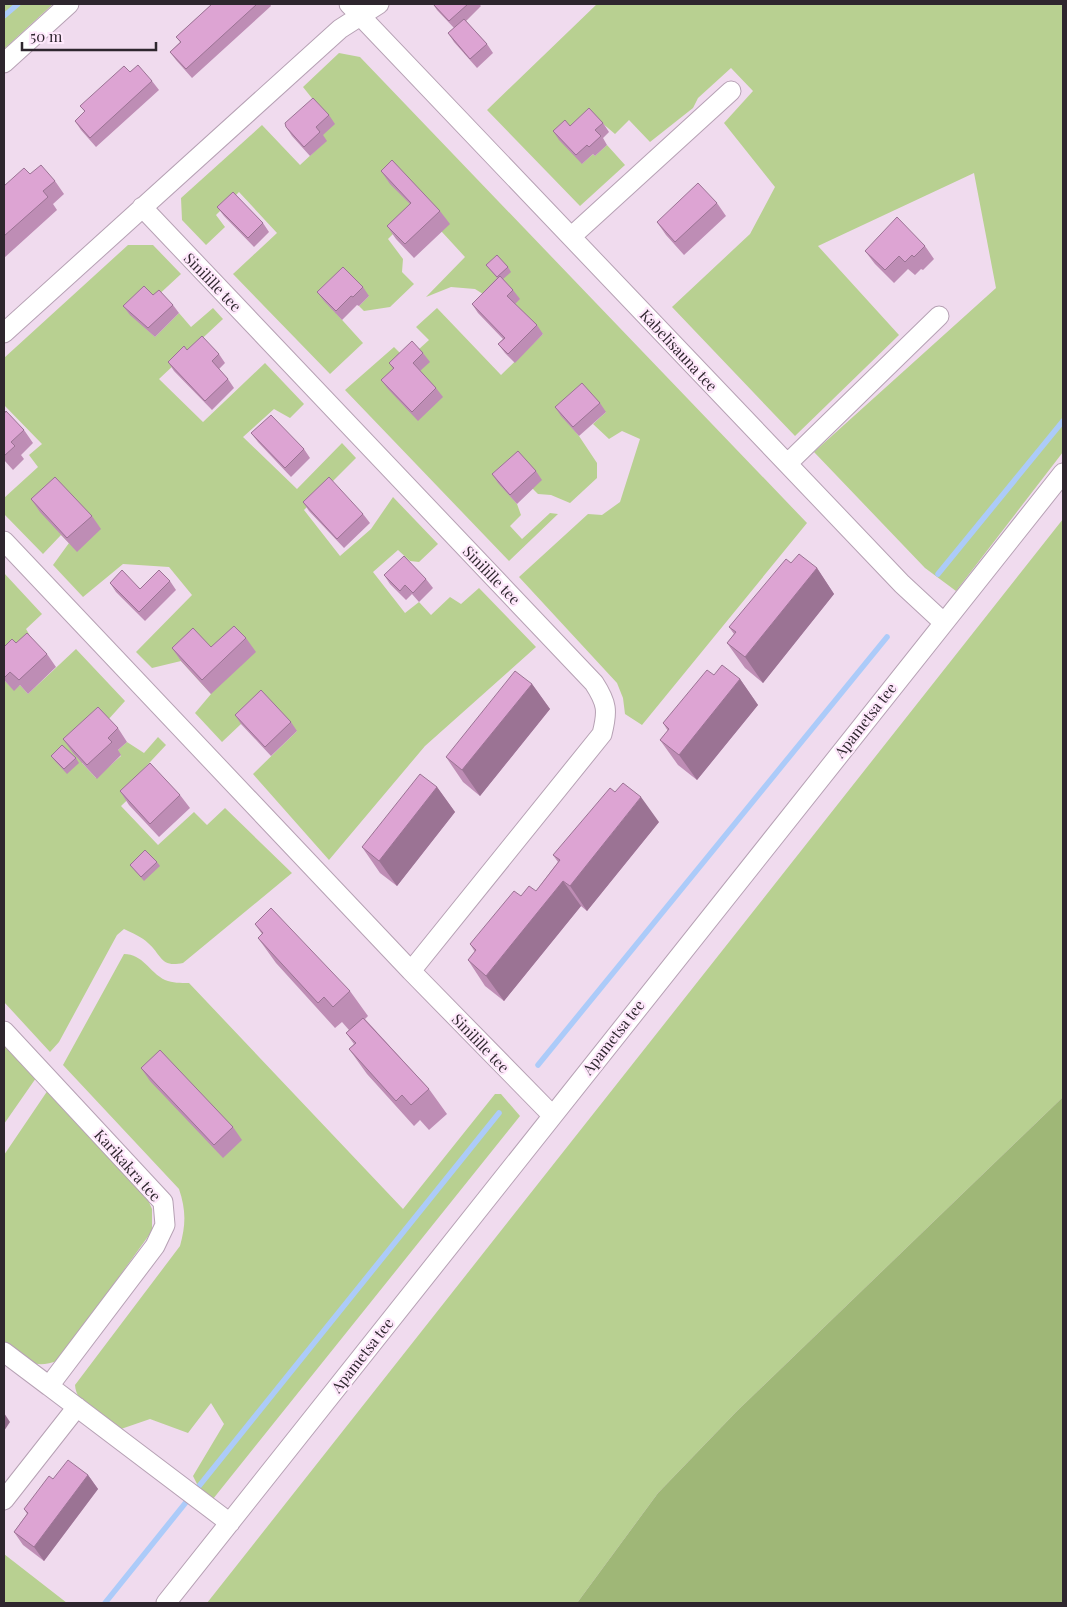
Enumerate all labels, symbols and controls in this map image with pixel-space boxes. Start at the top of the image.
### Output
scale bar [22,20,156,52]
text: 50 m [30,26,63,46]
street label: Sinilille tee [180,248,246,316]
street label: Kabelisauna tee [636,305,722,395]
street label: Sinilille tee [459,541,525,609]
street label: Apametsa tee [829,678,901,762]
street label: Apametsa tee [577,995,649,1079]
street label: Sinilille tee [448,1009,514,1077]
street label: Karikakra tee [90,1125,166,1205]
street label: Apametsa tee [326,1313,398,1397]

